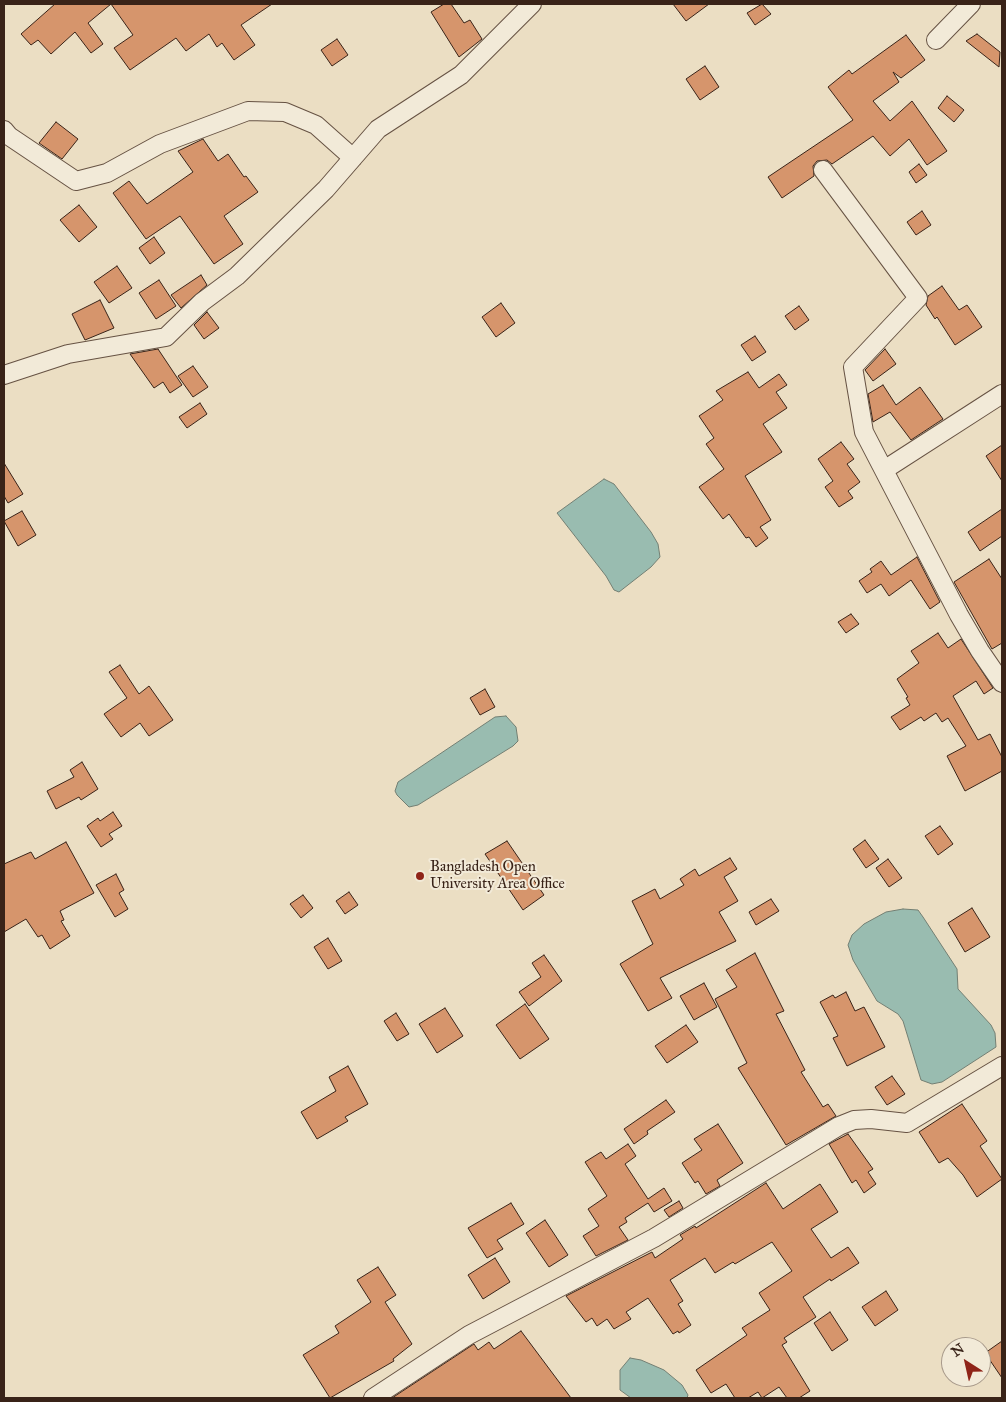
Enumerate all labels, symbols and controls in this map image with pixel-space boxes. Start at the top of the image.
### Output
place label: Bangladesh Open University Area Office [430,858,565,893]
marker: Bangladesh Open University Area Office [414,870,426,882]
north arrow [941,1337,991,1387]
text: N [948,1340,967,1360]

